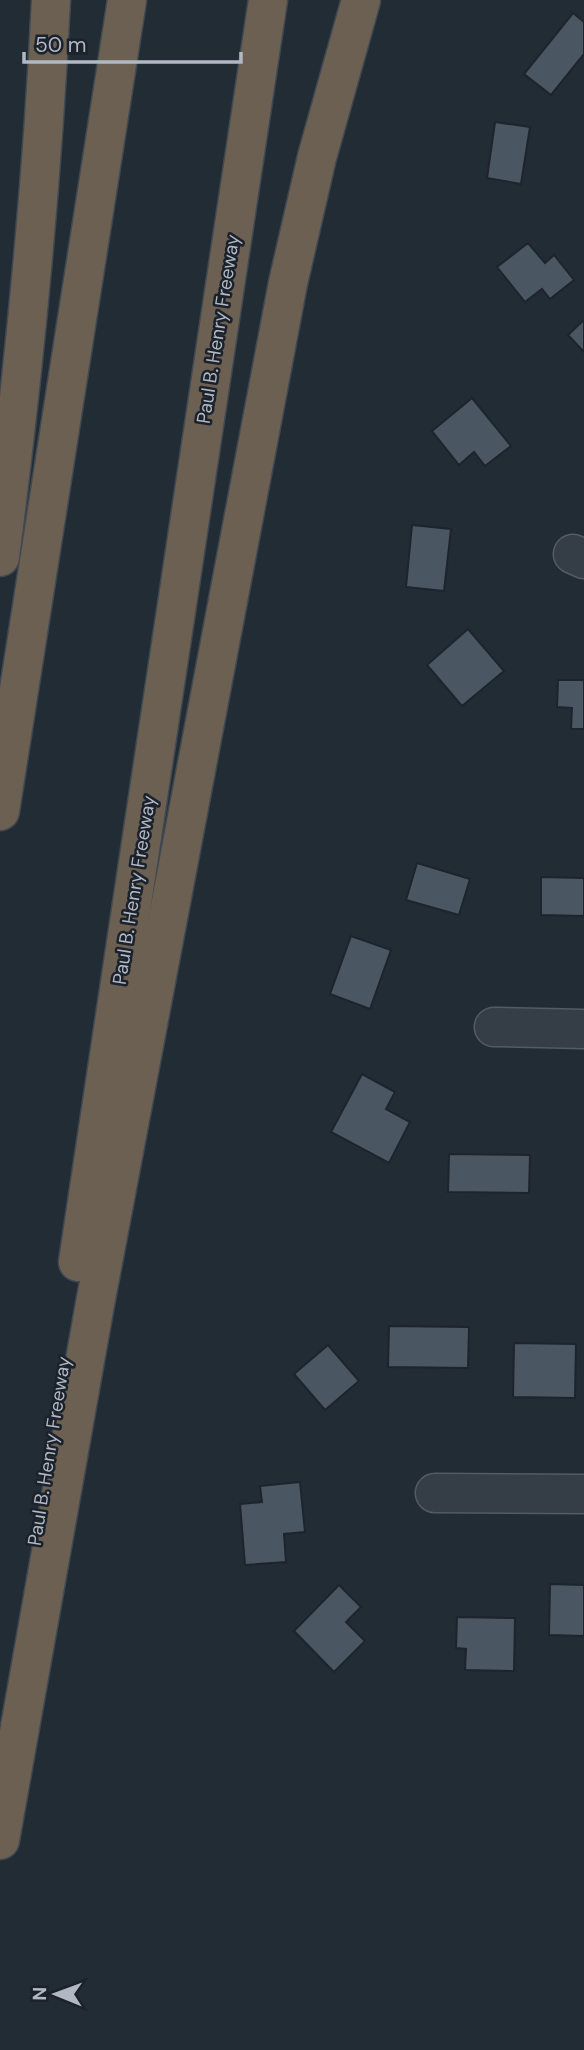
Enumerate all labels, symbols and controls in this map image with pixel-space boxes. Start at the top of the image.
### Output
scale bar [24,21,242,65]
text: 50 m [35,31,86,59]
street label: Paul B. Henry Freeway [191,232,245,426]
street label: Paul B. Henry Freeway [107,793,161,987]
street label: Paul B. Henry Freeway [22,1354,76,1548]
north arrow [21,1959,91,2029]
text: N [27,1987,52,2001]

